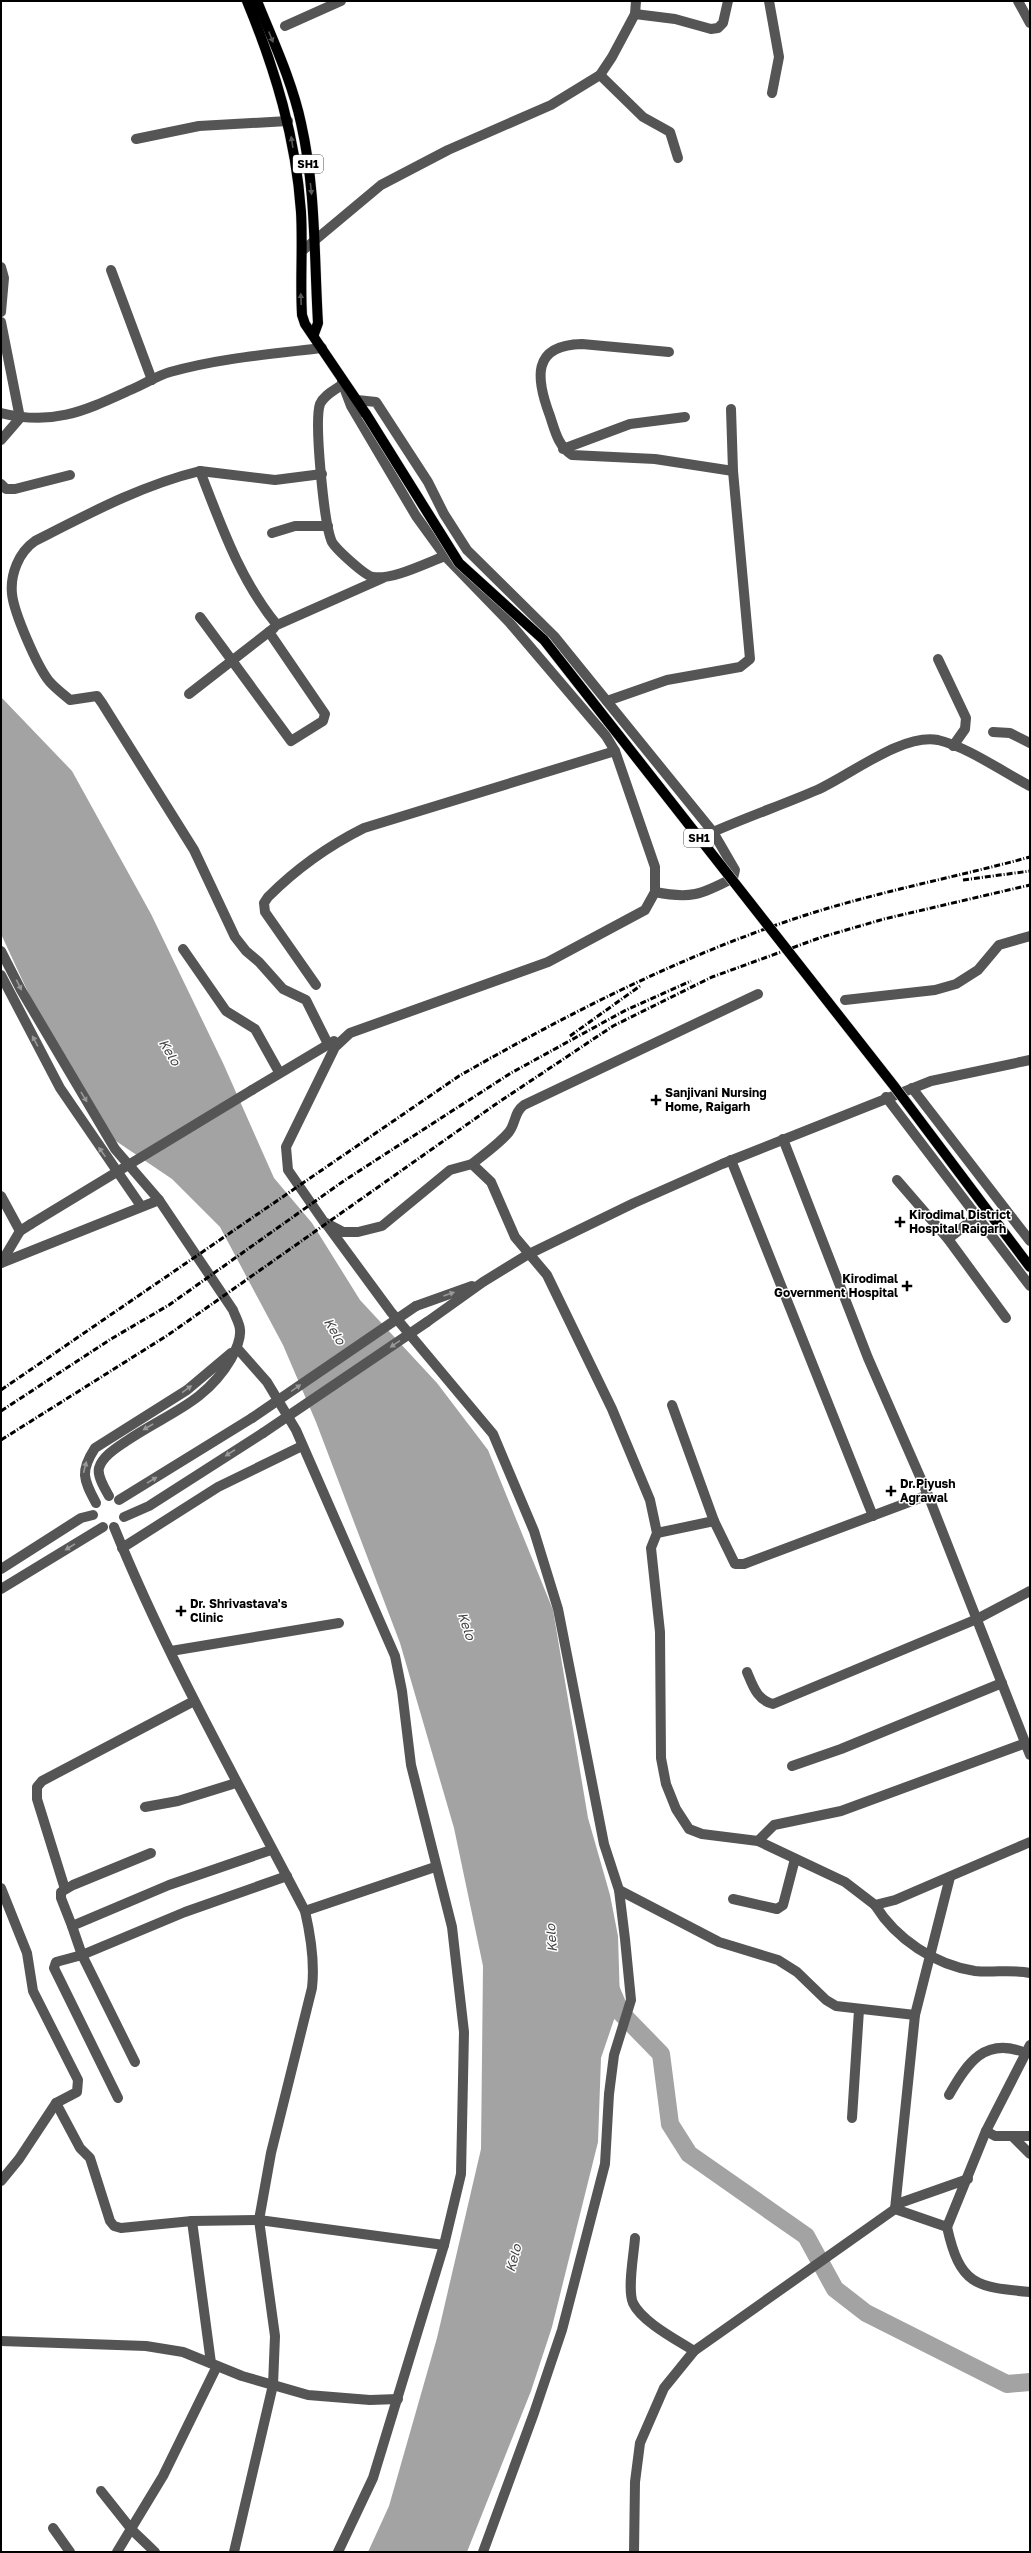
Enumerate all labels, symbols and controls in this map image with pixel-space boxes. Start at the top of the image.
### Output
one-way arrow [269,32,275,44]
one-way arrow [289,136,295,148]
road number: SH1 [293,155,323,173]
one-way arrow [307,183,314,195]
one-way arrow [298,293,305,305]
road number: SH1 [684,829,714,847]
one-way arrow [15,980,22,991]
one-way arrow [32,1035,38,1047]
water label: Kelo [156,1036,185,1069]
place label: Sanjivani Nursing Home, Raigarh [665,1085,767,1114]
one-way arrow [81,1091,88,1103]
marker: Sanjivani Nursing Home, Raigarh [650,1094,662,1106]
one-way arrow [98,1147,106,1157]
place label: Kirodimal District Hospital Raigarh [909,1207,1011,1236]
marker: Kirodimal District Hospital Raigarh [894,1216,906,1228]
place label: Kirodimal Government Hospital [774,1271,898,1300]
marker: Kirodimal Government Hospital [901,1280,913,1292]
one-way arrow [443,1291,455,1297]
water label: Kelo [321,1315,350,1348]
one-way arrow [389,1340,401,1347]
one-way arrow [291,1384,301,1392]
one-way arrow [181,1385,192,1394]
one-way arrow [142,1424,154,1431]
one-way arrow [224,1450,236,1457]
one-way arrow [83,1460,89,1473]
one-way arrow [146,1476,158,1483]
place label: Dr.Piyush Agrawal [900,1476,956,1505]
marker: Dr.Piyush Agrawal [885,1485,897,1497]
one-way arrow [64,1544,76,1551]
place label: Dr. Shrivastava's Clinic [190,1596,288,1625]
marker: Dr. Shrivastava's Clinic [175,1605,187,1617]
water label: Kelo [455,1610,480,1643]
water label: Kelo [542,1922,560,1953]
water label: Kelo [502,2241,525,2274]

